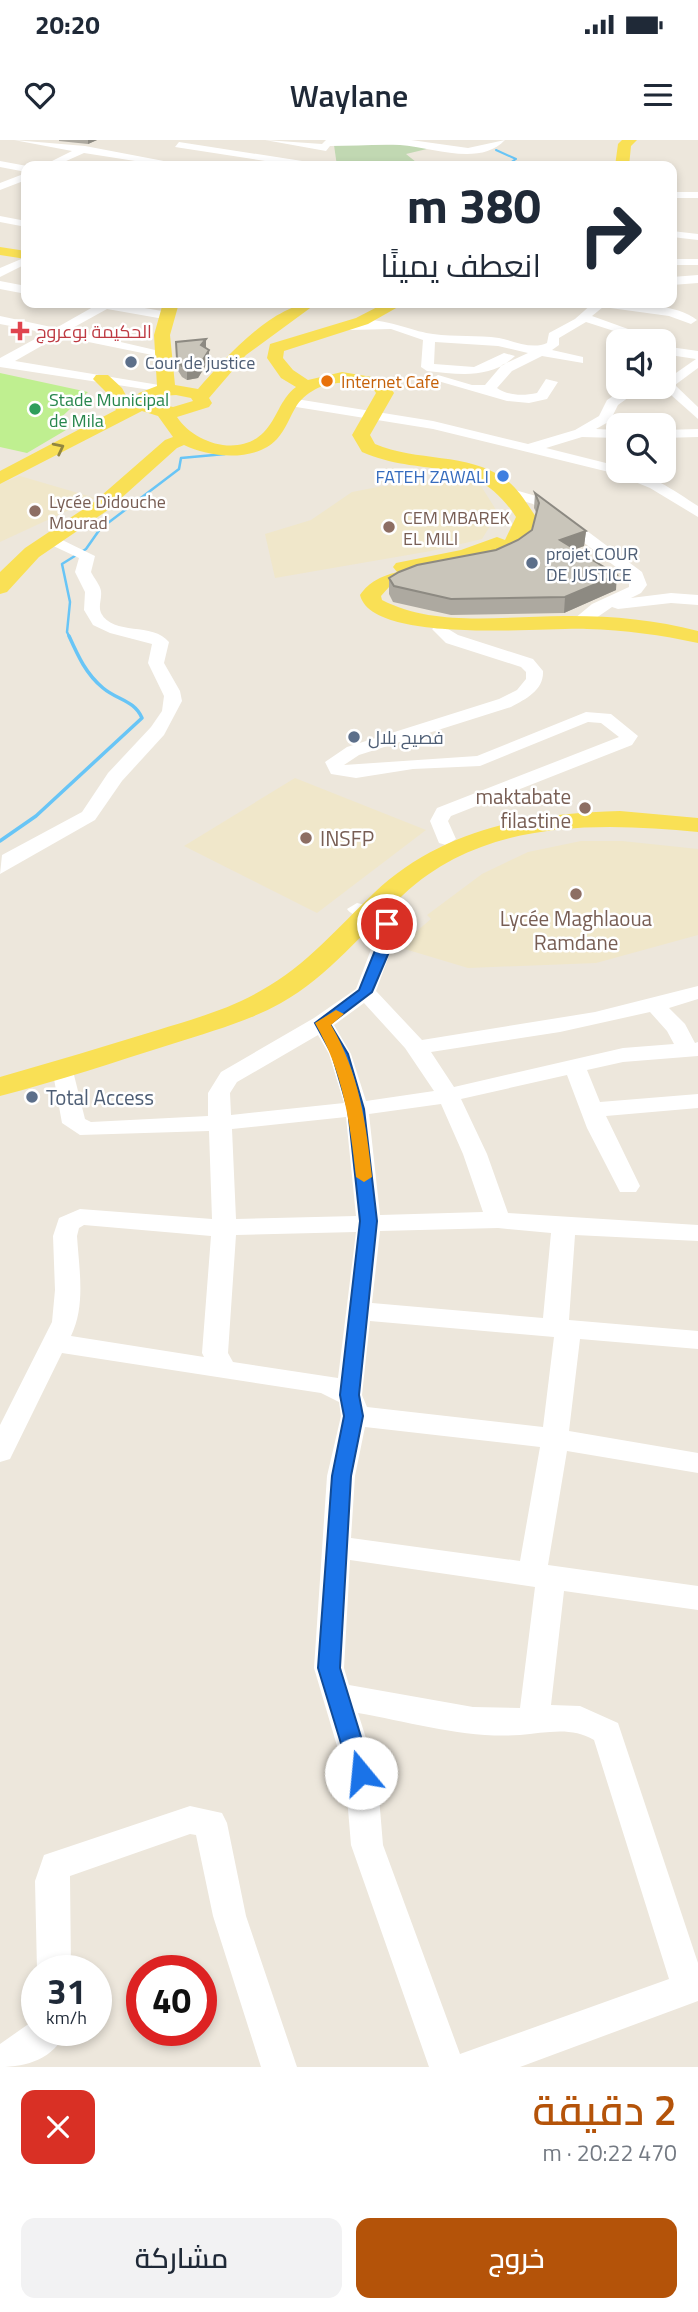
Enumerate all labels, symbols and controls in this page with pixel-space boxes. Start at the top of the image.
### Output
text: 20:20 [35,5,100,44]
text: Waylane [290,71,408,119]
icon: heart [21,76,59,114]
icon: menu [639,76,677,114]
text: 380 m [407,167,541,242]
icon: right [565,189,656,280]
text: انعطف يمينًا [380,241,541,289]
place label: الحكيمة بوعروج [36,318,152,345]
marker: الحكيمة بوعروج [10,321,30,341]
map controls [606,329,676,483]
button: sound [606,329,676,399]
place label: Cour de justice [145,349,255,376]
marker: Cour de justice [123,354,139,370]
place label: Internet Cafe [341,368,439,395]
marker: Internet Cafe [319,373,335,389]
place label: Stade Municipal de Mila [49,386,169,434]
marker: Stade Municipal de Mila [27,401,43,417]
button: search [606,413,676,483]
one-way arrow [52,443,64,456]
place label: FATEH ZAWALI [375,463,489,490]
marker: FATEH ZAWALI [495,468,511,484]
place label: Lycée Didouche Mourad [49,488,166,536]
marker: Lycée Didouche Mourad [27,503,43,519]
place label: CEM MBAREK EL MILI [403,504,510,552]
marker: CEM MBAREK EL MILI [381,519,397,535]
place label: projet COUR DE JUSTICE [546,540,638,588]
marker: projet COUR DE JUSTICE [524,555,540,571]
place label: فصيح بلال [368,724,444,751]
marker: فصيح بلال [346,729,362,745]
place label: maktabate filastine [475,780,571,836]
marker: maktabate filastine [577,800,593,816]
place label: INSFP [320,822,374,854]
marker: INSFP [298,830,314,846]
marker: Lycée Maghlaoua Ramdane [568,886,584,902]
pin [357,894,417,954]
place label: Lycée Maghlaoua Ramdane [500,902,653,958]
icon: arrive [368,905,406,943]
place label: Total Access [46,1081,154,1113]
marker: Total Access [24,1089,40,1105]
position arrow [324,1736,398,1810]
speed limit sign: 40 [126,1955,217,2046]
text: 31 [47,1964,86,2018]
text: km/h [46,2004,87,2031]
text: 2 دقيقة [532,2077,677,2141]
button: close [21,2090,95,2164]
text: 470 m · 20:22 [542,2135,677,2170]
button: مشاركة [21,2218,342,2298]
button: خروج [356,2218,677,2298]

